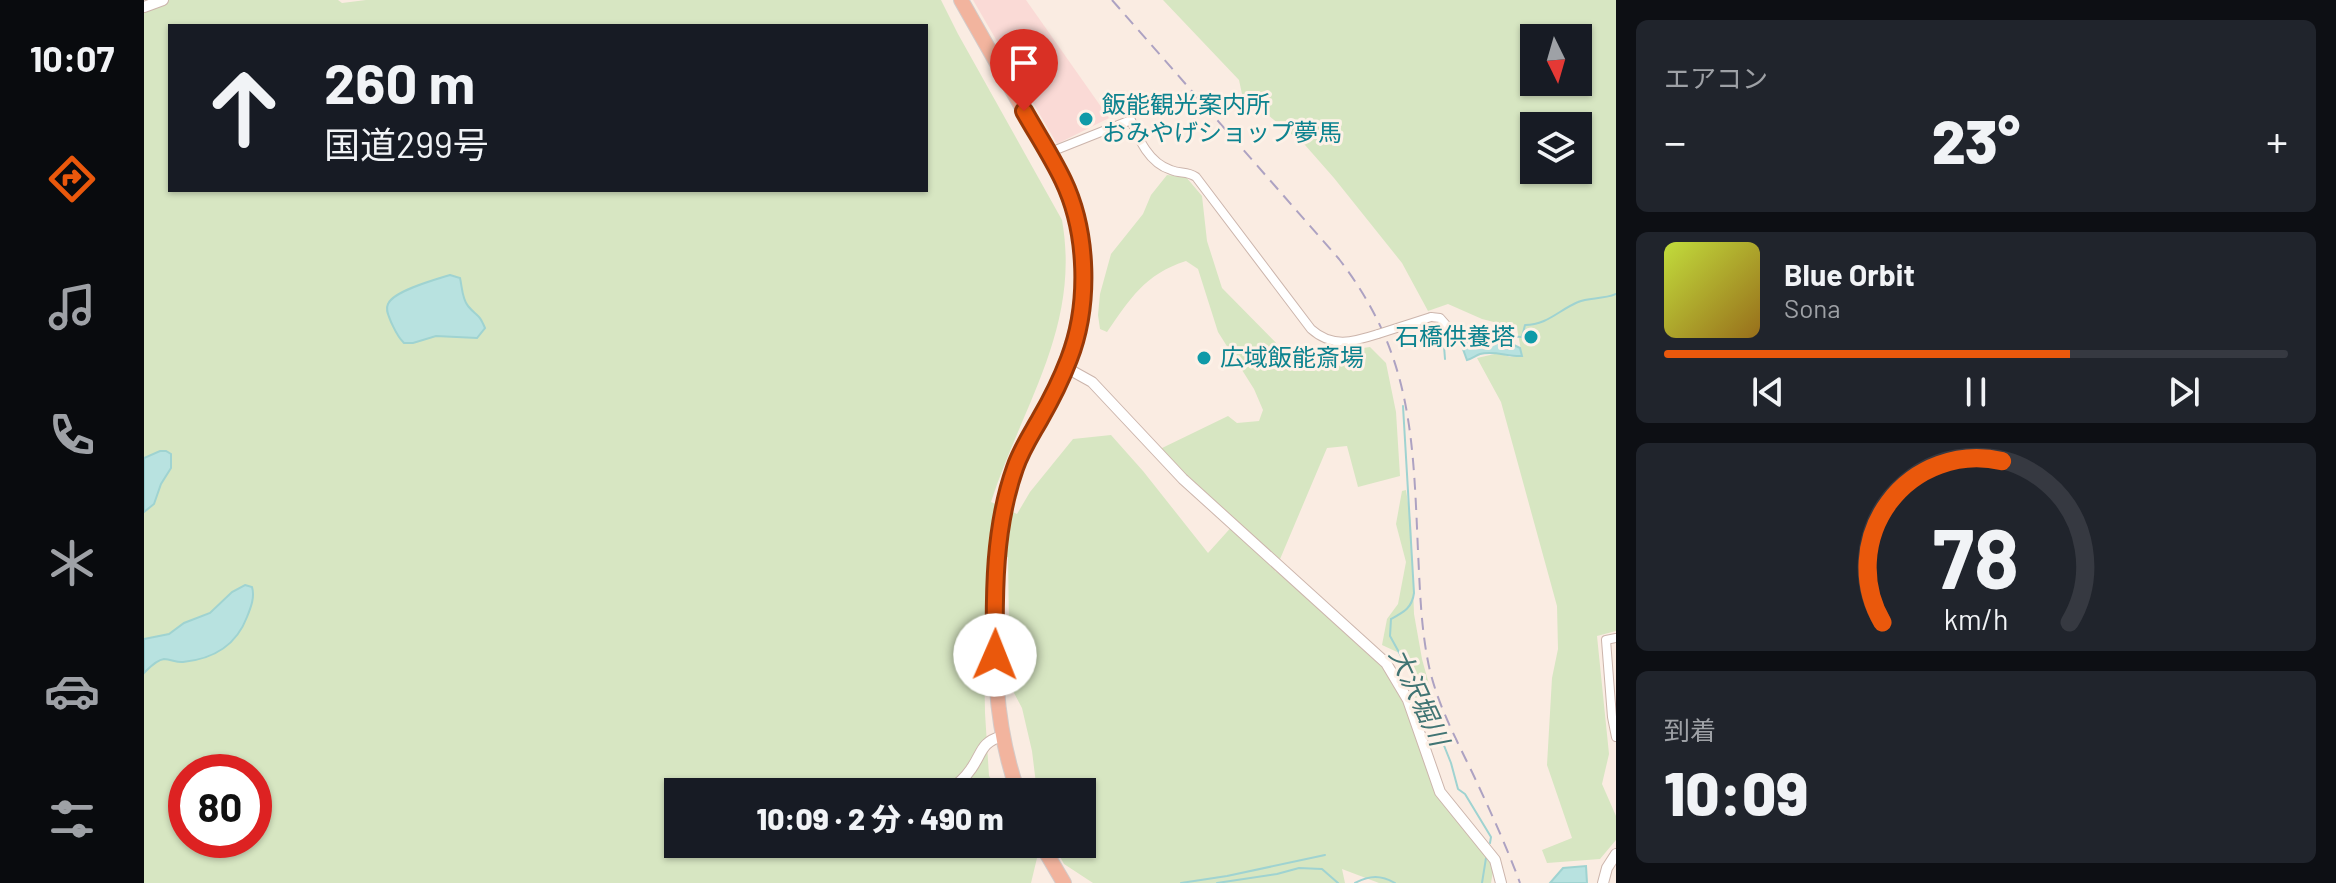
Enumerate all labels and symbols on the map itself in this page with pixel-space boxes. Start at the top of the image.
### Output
north arrow [1520,24,1592,96]
pin [990,29,1058,111]
place label: 飯能観光案内所 おみやげショップ夢馬 [1102,89,1342,146]
marker: 飯能観光案内所 おみやげショップ夢馬 [1077,110,1095,128]
place label: 石橋供養塔 [1395,321,1515,350]
marker: 石橋供養塔 [1522,328,1540,346]
place label: 広域飯能斎場 [1220,342,1364,371]
marker: 広域飯能斎場 [1195,349,1213,367]
position arrow [953,613,1037,697]
water label: 大沢堀川 [1384,643,1458,753]
speed limit sign: 80 [168,754,272,858]

